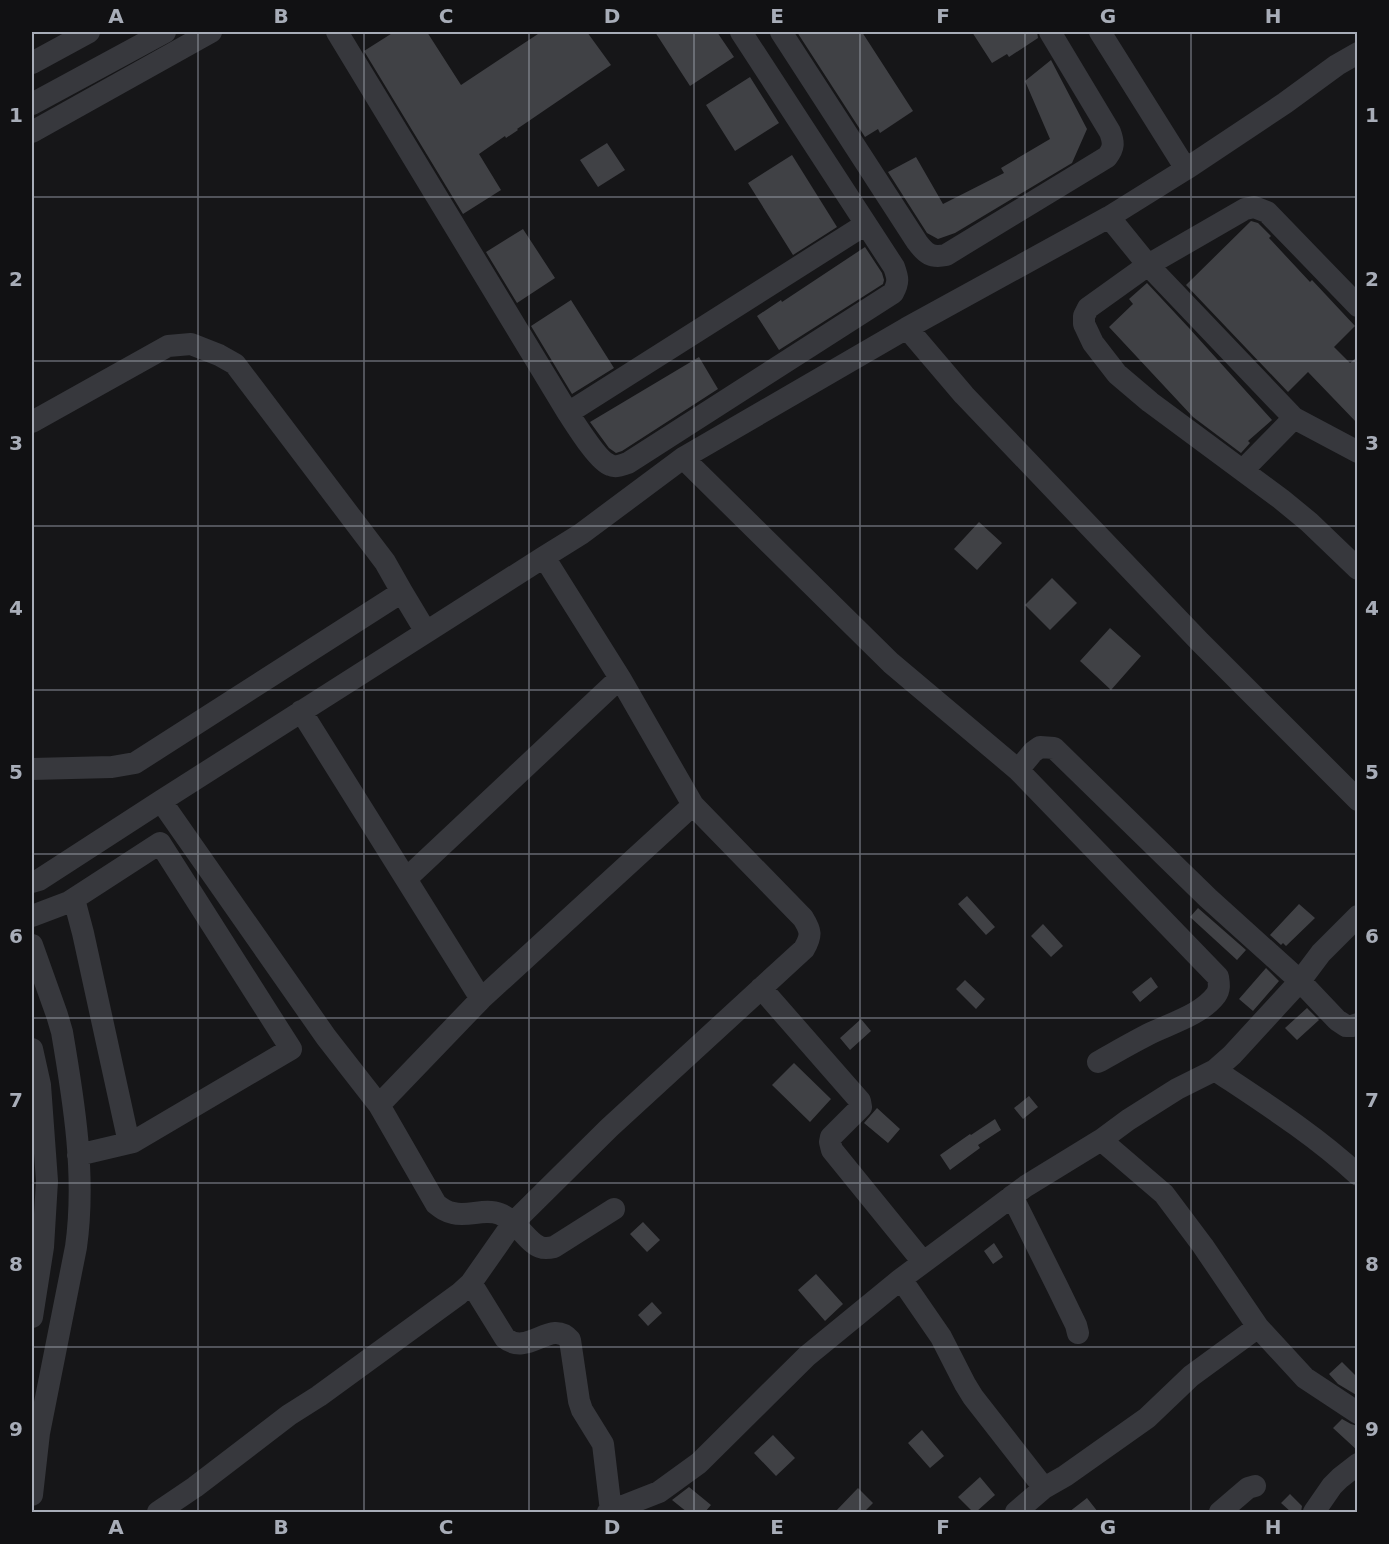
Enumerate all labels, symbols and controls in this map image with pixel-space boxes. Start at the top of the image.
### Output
text: A [108,4,124,28]
text: B [273,4,289,28]
text: C [439,4,453,28]
text: D [604,4,620,28]
text: E [770,4,784,28]
text: F [936,4,950,28]
text: G [1100,4,1116,28]
text: H [1265,4,1281,28]
text: 1 [9,103,23,127]
text: 1 [1365,103,1379,127]
text: 2 [9,267,23,291]
text: 2 [1365,267,1379,291]
text: 3 [9,431,23,455]
text: 3 [1365,431,1379,455]
text: 4 [9,596,23,620]
text: 4 [1365,596,1379,620]
text: 5 [9,760,23,784]
text: 5 [1365,760,1379,784]
text: 6 [9,924,23,948]
text: 6 [1365,924,1379,948]
text: 7 [9,1088,23,1112]
text: 7 [1365,1088,1379,1112]
text: 8 [9,1252,23,1276]
text: 8 [1365,1252,1379,1276]
text: 9 [9,1417,23,1441]
text: 9 [1365,1417,1379,1441]
text: A [108,1515,124,1539]
text: B [273,1515,289,1539]
text: C [439,1515,453,1539]
text: D [604,1515,620,1539]
text: E [770,1515,784,1539]
text: F [936,1515,950,1539]
text: G [1100,1515,1116,1539]
text: H [1265,1515,1281,1539]

